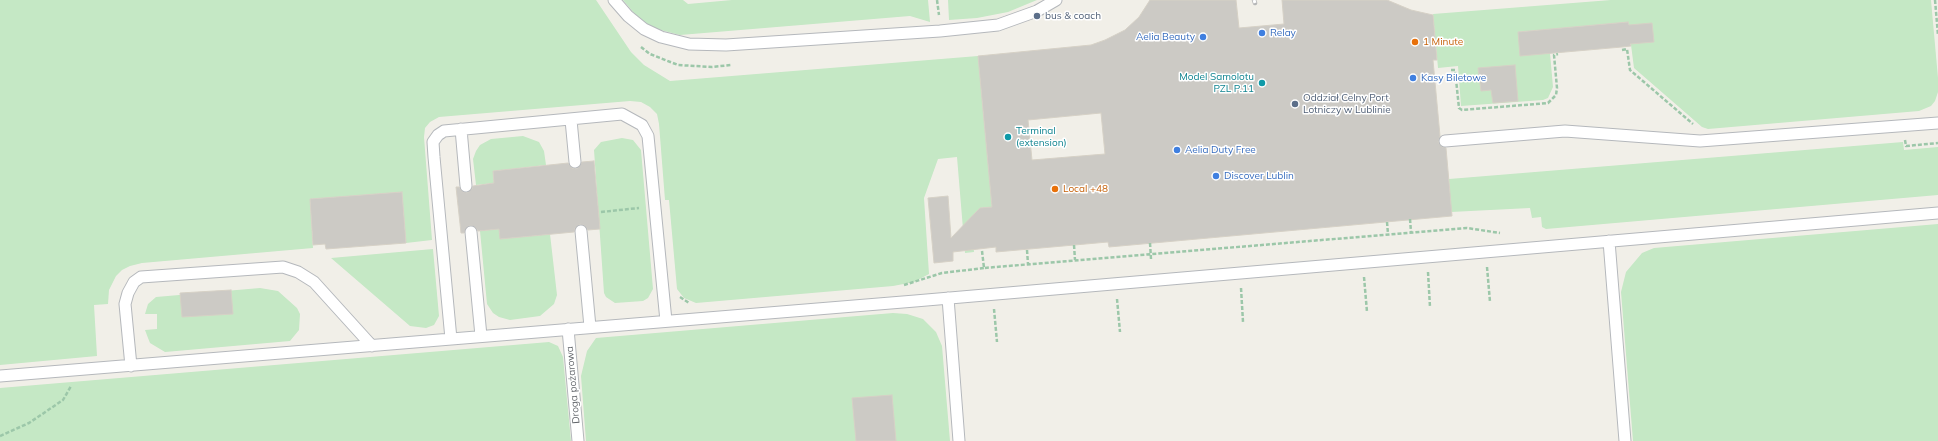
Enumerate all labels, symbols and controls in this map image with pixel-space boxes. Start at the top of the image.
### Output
place label: bus & coach [1045,10,1101,22]
marker: bus & coach [1032,11,1042,21]
place label: Relay [1270,27,1296,39]
marker: Relay [1257,28,1267,38]
place label: Aelia Beauty [1136,31,1195,43]
marker: Aelia Beauty [1198,32,1208,42]
place label: 1 Minute [1423,36,1463,48]
marker: 1 Minute [1410,37,1420,47]
place label: Model Samolotu PZL P.11 [1179,71,1254,94]
place label: Kasy Biletowe [1421,72,1486,84]
marker: Kasy Biletowe [1408,73,1418,83]
marker: Model Samolotu PZL P.11 [1257,78,1267,88]
place label: Oddział Celny Port Lotniczy w Lublinie [1303,92,1391,116]
marker: Oddział Celny Port Lotniczy w Lublinie [1290,99,1300,109]
place label: Terminal (extension) [1016,125,1067,148]
marker: Terminal (extension) [1003,132,1013,142]
place label: Aelia Duty Free [1185,144,1256,156]
marker: Aelia Duty Free [1172,145,1182,155]
place label: Discover Lublin [1224,170,1294,182]
marker: Discover Lublin [1211,171,1221,181]
place label: Local +48 [1063,183,1108,195]
marker: Local +48 [1050,184,1060,194]
street label: Droga pożarowa [564,346,582,424]

